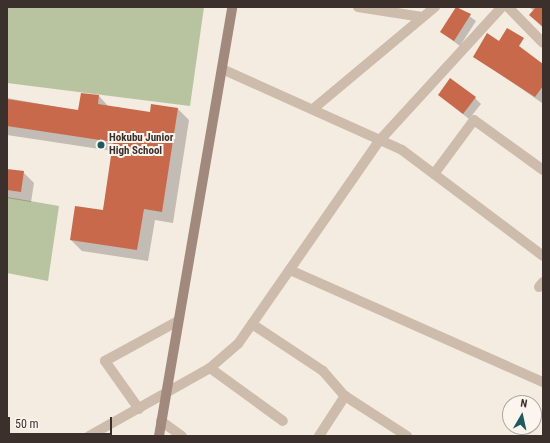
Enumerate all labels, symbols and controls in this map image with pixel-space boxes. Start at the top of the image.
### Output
place label: Hokubu Junior High School [109,132,173,158]
marker: Hokubu Junior High School [96,140,106,150]
north arrow [502,395,542,435]
text: N [519,397,528,411]
scale bar [10,409,114,435]
text: 50 m [15,417,39,431]

